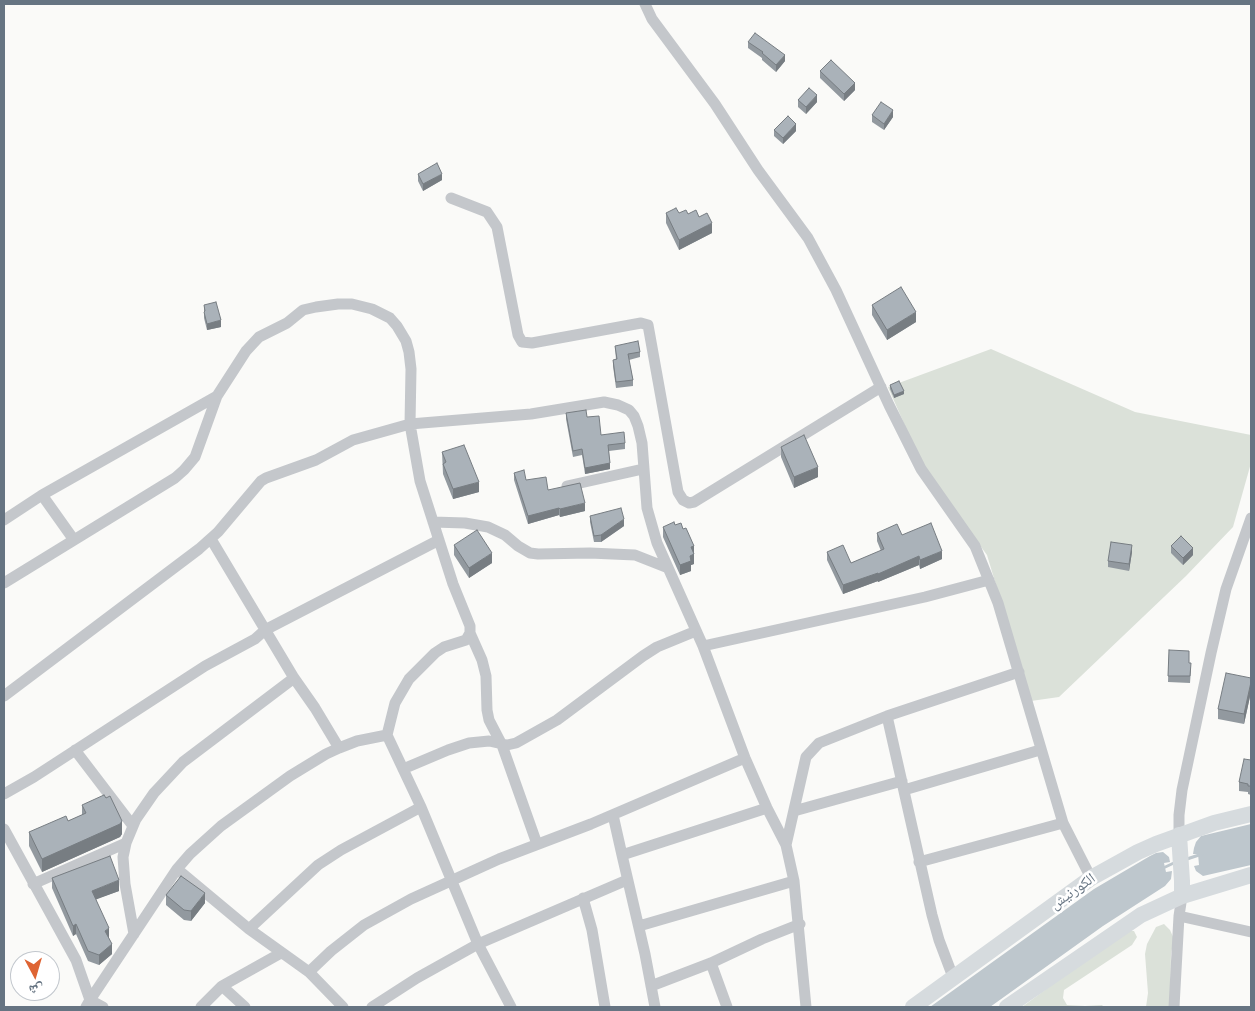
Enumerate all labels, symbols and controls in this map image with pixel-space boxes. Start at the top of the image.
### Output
street label: الكورنيش [1047,870,1099,914]
north arrow [10,951,60,1001]
text: ش [28,979,45,1001]

